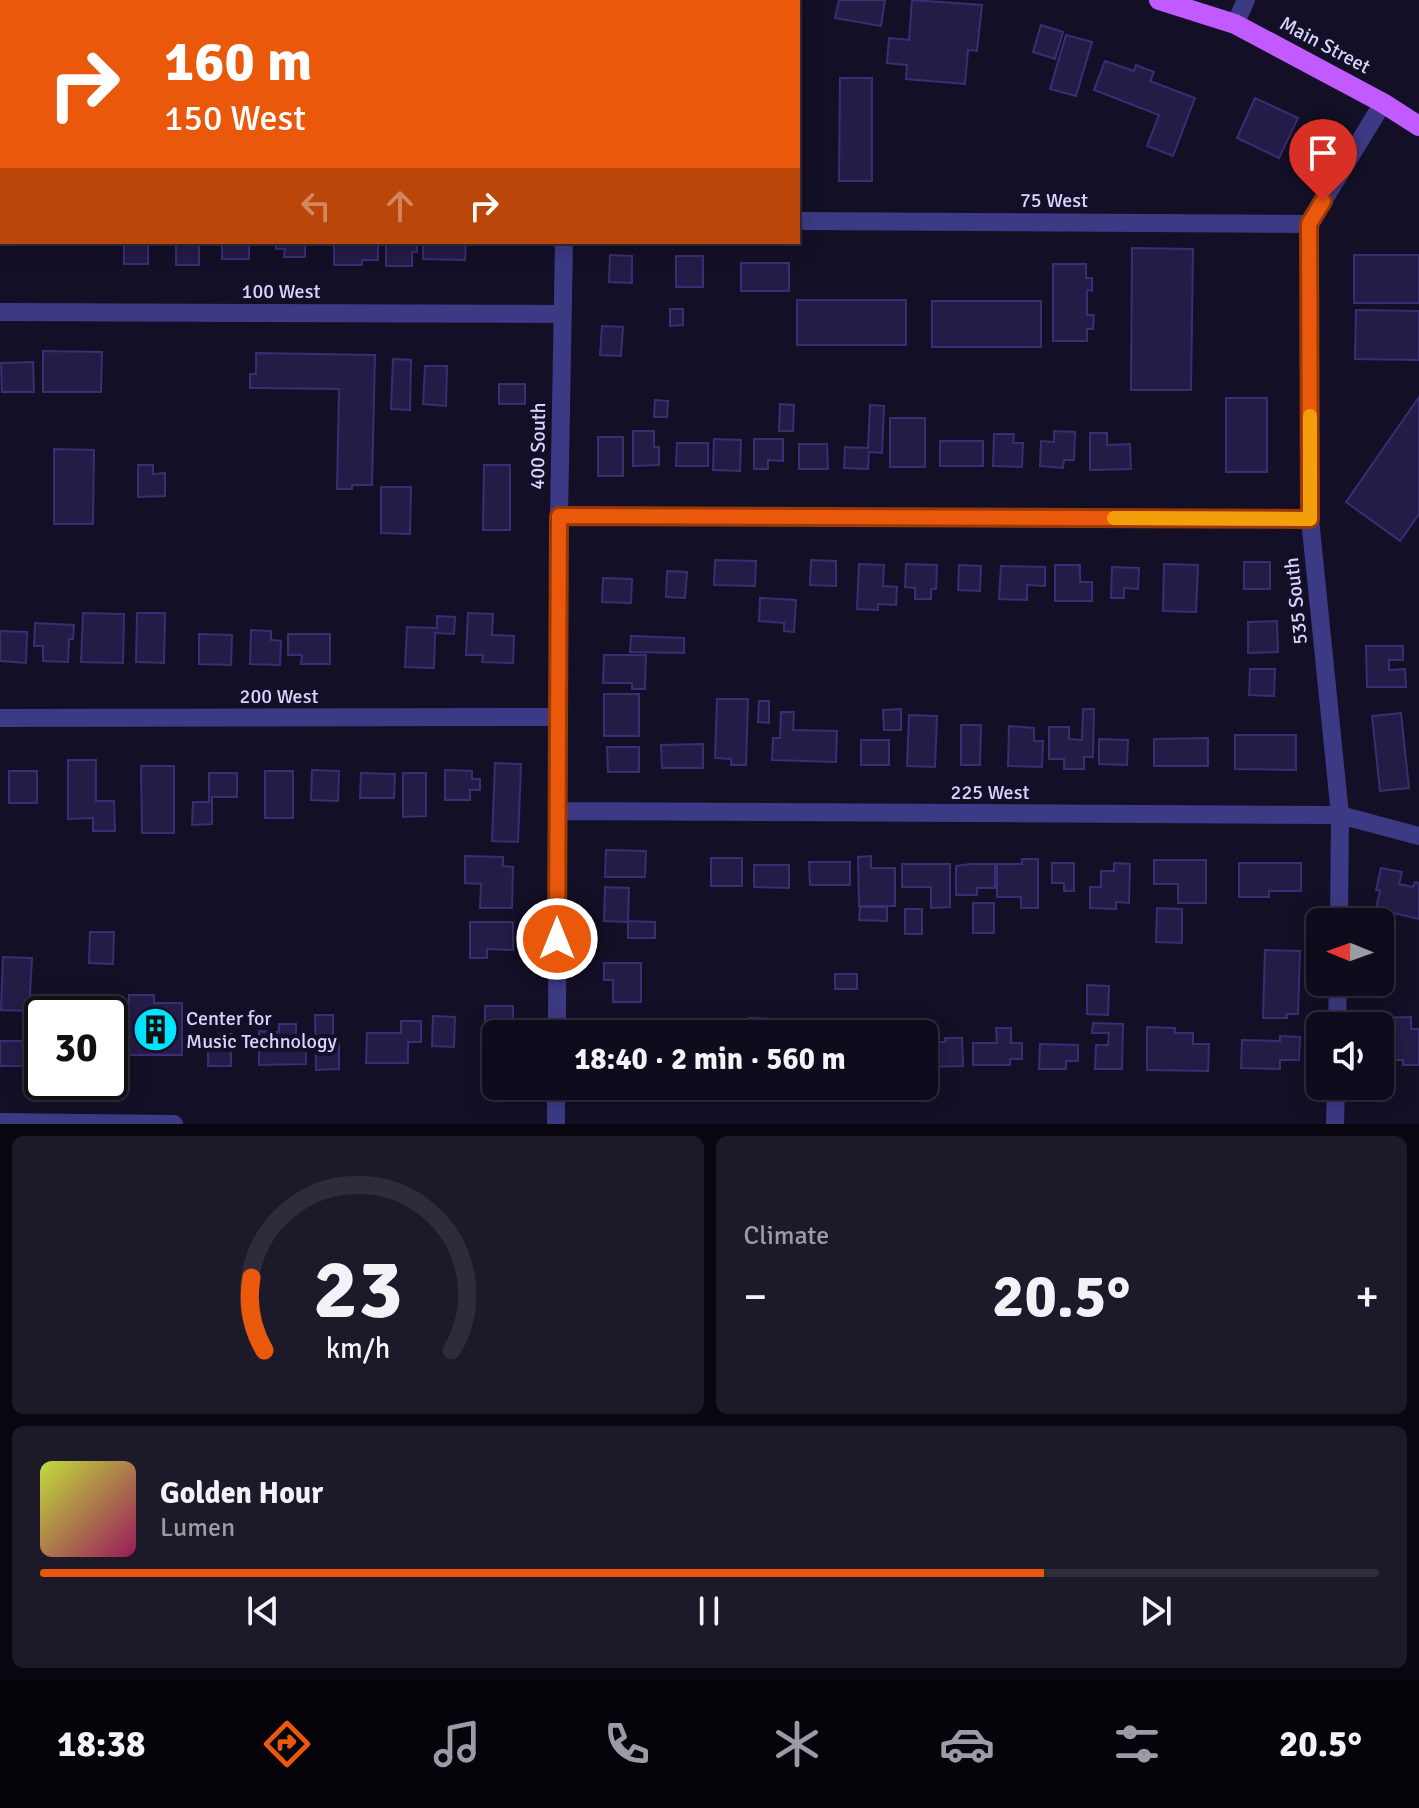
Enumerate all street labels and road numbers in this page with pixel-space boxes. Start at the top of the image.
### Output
street label: Main Street [1275,11,1375,79]
street label: 75 West [1020,188,1088,213]
street label: 100 West [242,279,320,304]
street label: 400 South [525,402,551,490]
street label: 535 South [1279,556,1313,646]
street label: 200 West [240,684,318,709]
street label: 225 West [951,780,1029,805]

